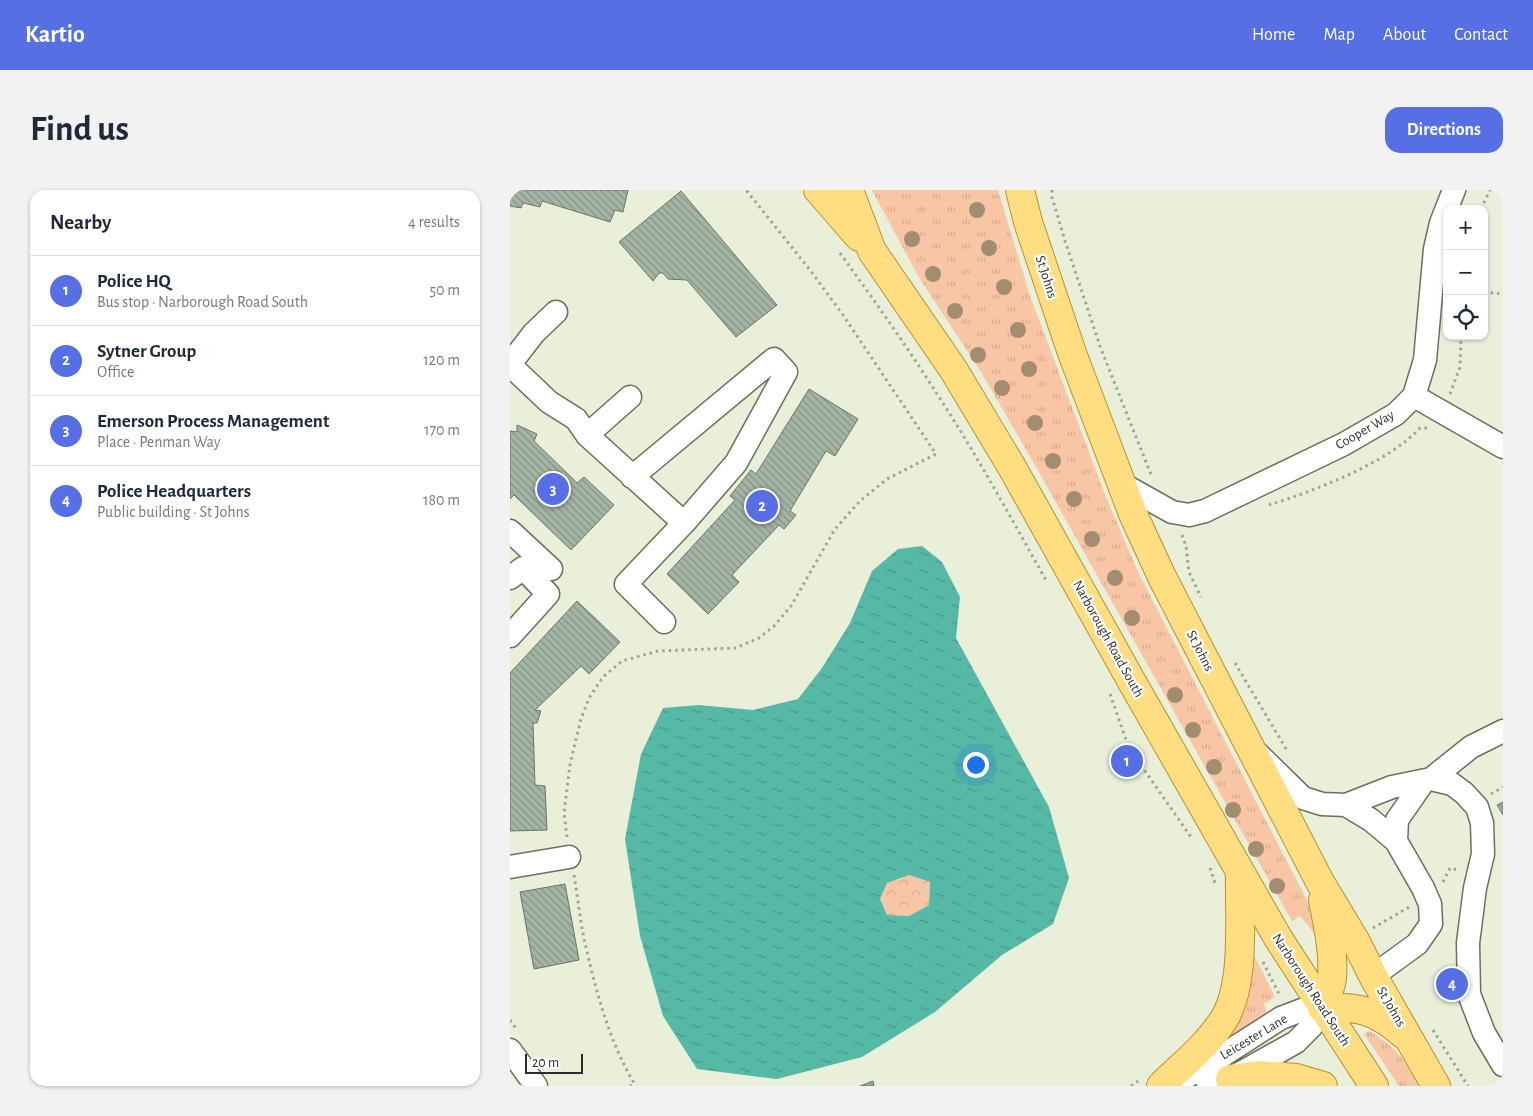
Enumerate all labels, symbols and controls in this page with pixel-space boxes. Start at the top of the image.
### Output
text: Kartio [25,23,85,47]
text: Home [1252,26,1295,44]
text: Map [1323,26,1355,44]
text: About [1383,26,1426,44]
text: Contact [1454,26,1508,44]
button: Directions [1385,107,1503,153]
text: Find us [30,112,129,147]
map controls [1443,205,1488,340]
button: + [1443,205,1488,250]
text: Nearby [50,212,111,233]
text: 4 results [408,214,460,230]
button: − [1443,250,1488,295]
street label: St Johns [1033,254,1059,300]
text: Police HQ [97,272,171,291]
text: 1 [63,282,69,298]
text: 50 m [429,282,460,298]
text: Bus stop · Narborough Road South [97,294,308,310]
button: locate [1443,295,1488,340]
text: Sytner Group [97,342,196,361]
text: 2 [62,352,70,368]
text: 120 m [423,352,460,368]
text: Office [97,364,134,380]
street label: Cooper Way [1333,408,1397,452]
text: Emerson Process Management [97,412,329,431]
text: 3 [63,422,69,438]
text: 170 m [424,422,460,438]
text: Place · Penman Way [97,434,221,450]
pin: 3 [537,470,569,508]
text: Police Headquarters [97,482,251,501]
pin: 2 [746,487,778,525]
text: 4 [62,492,70,508]
text: 180 m [423,492,460,508]
text: Public building · St Johns [97,504,250,520]
street label: Narborough Road South [1070,578,1146,700]
street label: St Johns [1184,628,1216,674]
pin: 1 [1111,742,1143,780]
your location [963,752,989,778]
street label: Narborough Road South [1269,931,1353,1049]
pin: 4 [1436,965,1468,1003]
street label: St Johns [1374,985,1408,1029]
street label: Leicester Lane [1218,1011,1290,1063]
scale bar [525,1051,582,1074]
text: 20 m [532,1056,559,1070]

